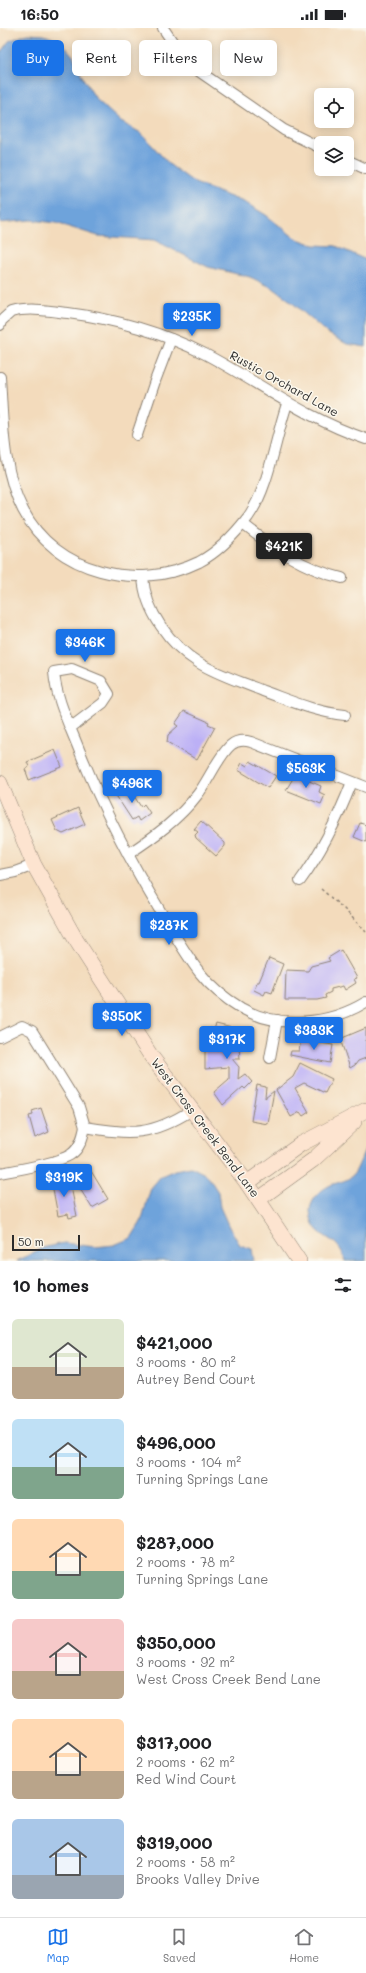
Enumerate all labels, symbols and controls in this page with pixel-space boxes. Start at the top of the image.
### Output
text: 16:50 [20,4,59,24]
chip: Buy [12,40,64,76]
chip: Rent [72,40,131,76]
chip: Filters [139,40,212,76]
chip: New [220,40,277,76]
map controls [314,88,354,176]
button: locate [314,88,354,128]
button: layers [314,136,354,176]
pin: $235K [164,303,220,337]
text: $235K [172,307,212,324]
street label: Rustic Orchard Lane [227,347,342,420]
pin: $421K [256,533,312,567]
text: $421K [265,537,303,554]
pin: $346K [57,629,113,663]
text: $346K [65,633,105,650]
pin: $563K [278,755,334,789]
text: $563K [286,759,326,776]
pin: $496K [104,770,160,804]
text: $496K [112,774,152,791]
pin: $287K [141,912,197,946]
text: $287K [149,916,189,933]
pin: $350K [94,1003,150,1037]
text: $350K [102,1007,142,1024]
pin: $383K [286,1017,342,1051]
text: $383K [294,1021,334,1038]
pin: $317K [199,1026,255,1060]
text: $317K [208,1030,246,1047]
street label: West Cross Creek Bend Lane [148,1054,264,1200]
pin: $319K [36,1164,92,1198]
text: $319K [45,1168,83,1185]
scale bar [12,1233,80,1252]
text: 50 m [18,1234,44,1249]
text: 10 homes [12,1274,89,1296]
icon: filters [332,1274,354,1296]
text: $421,000 [136,1331,212,1353]
icon: home [44,1335,92,1383]
text: 3 rooms · 80 m² [136,1353,236,1370]
text: Autrey Bend Court [136,1370,255,1387]
text: $496,000 [136,1431,216,1453]
icon: home [44,1435,92,1483]
text: 3 rooms · 104 m² [136,1453,241,1470]
text: Turning Springs Lane [136,1470,268,1487]
text: $287,000 [136,1531,214,1553]
icon: home [44,1535,92,1583]
text: 2 rooms · 78 m² [136,1553,235,1570]
text: Turning Springs Lane [136,1570,268,1587]
text: $350,000 [136,1631,216,1653]
icon: home [44,1635,92,1683]
text: 3 rooms · 92 m² [136,1653,235,1670]
text: West Cross Creek Bend Lane [136,1670,321,1687]
text: $317,000 [136,1731,212,1753]
icon: home [44,1735,92,1783]
text: 2 rooms · 62 m² [136,1753,235,1770]
text: Red Wind Court [136,1770,236,1787]
text: $319,000 [136,1831,212,1853]
icon: home [44,1835,92,1883]
text: 2 rooms · 58 m² [136,1853,235,1870]
text: Brooks Valley Drive [136,1870,260,1887]
tab: Map [47,1926,69,1965]
tab: Saved [163,1926,196,1965]
tab: Home [289,1926,319,1965]

